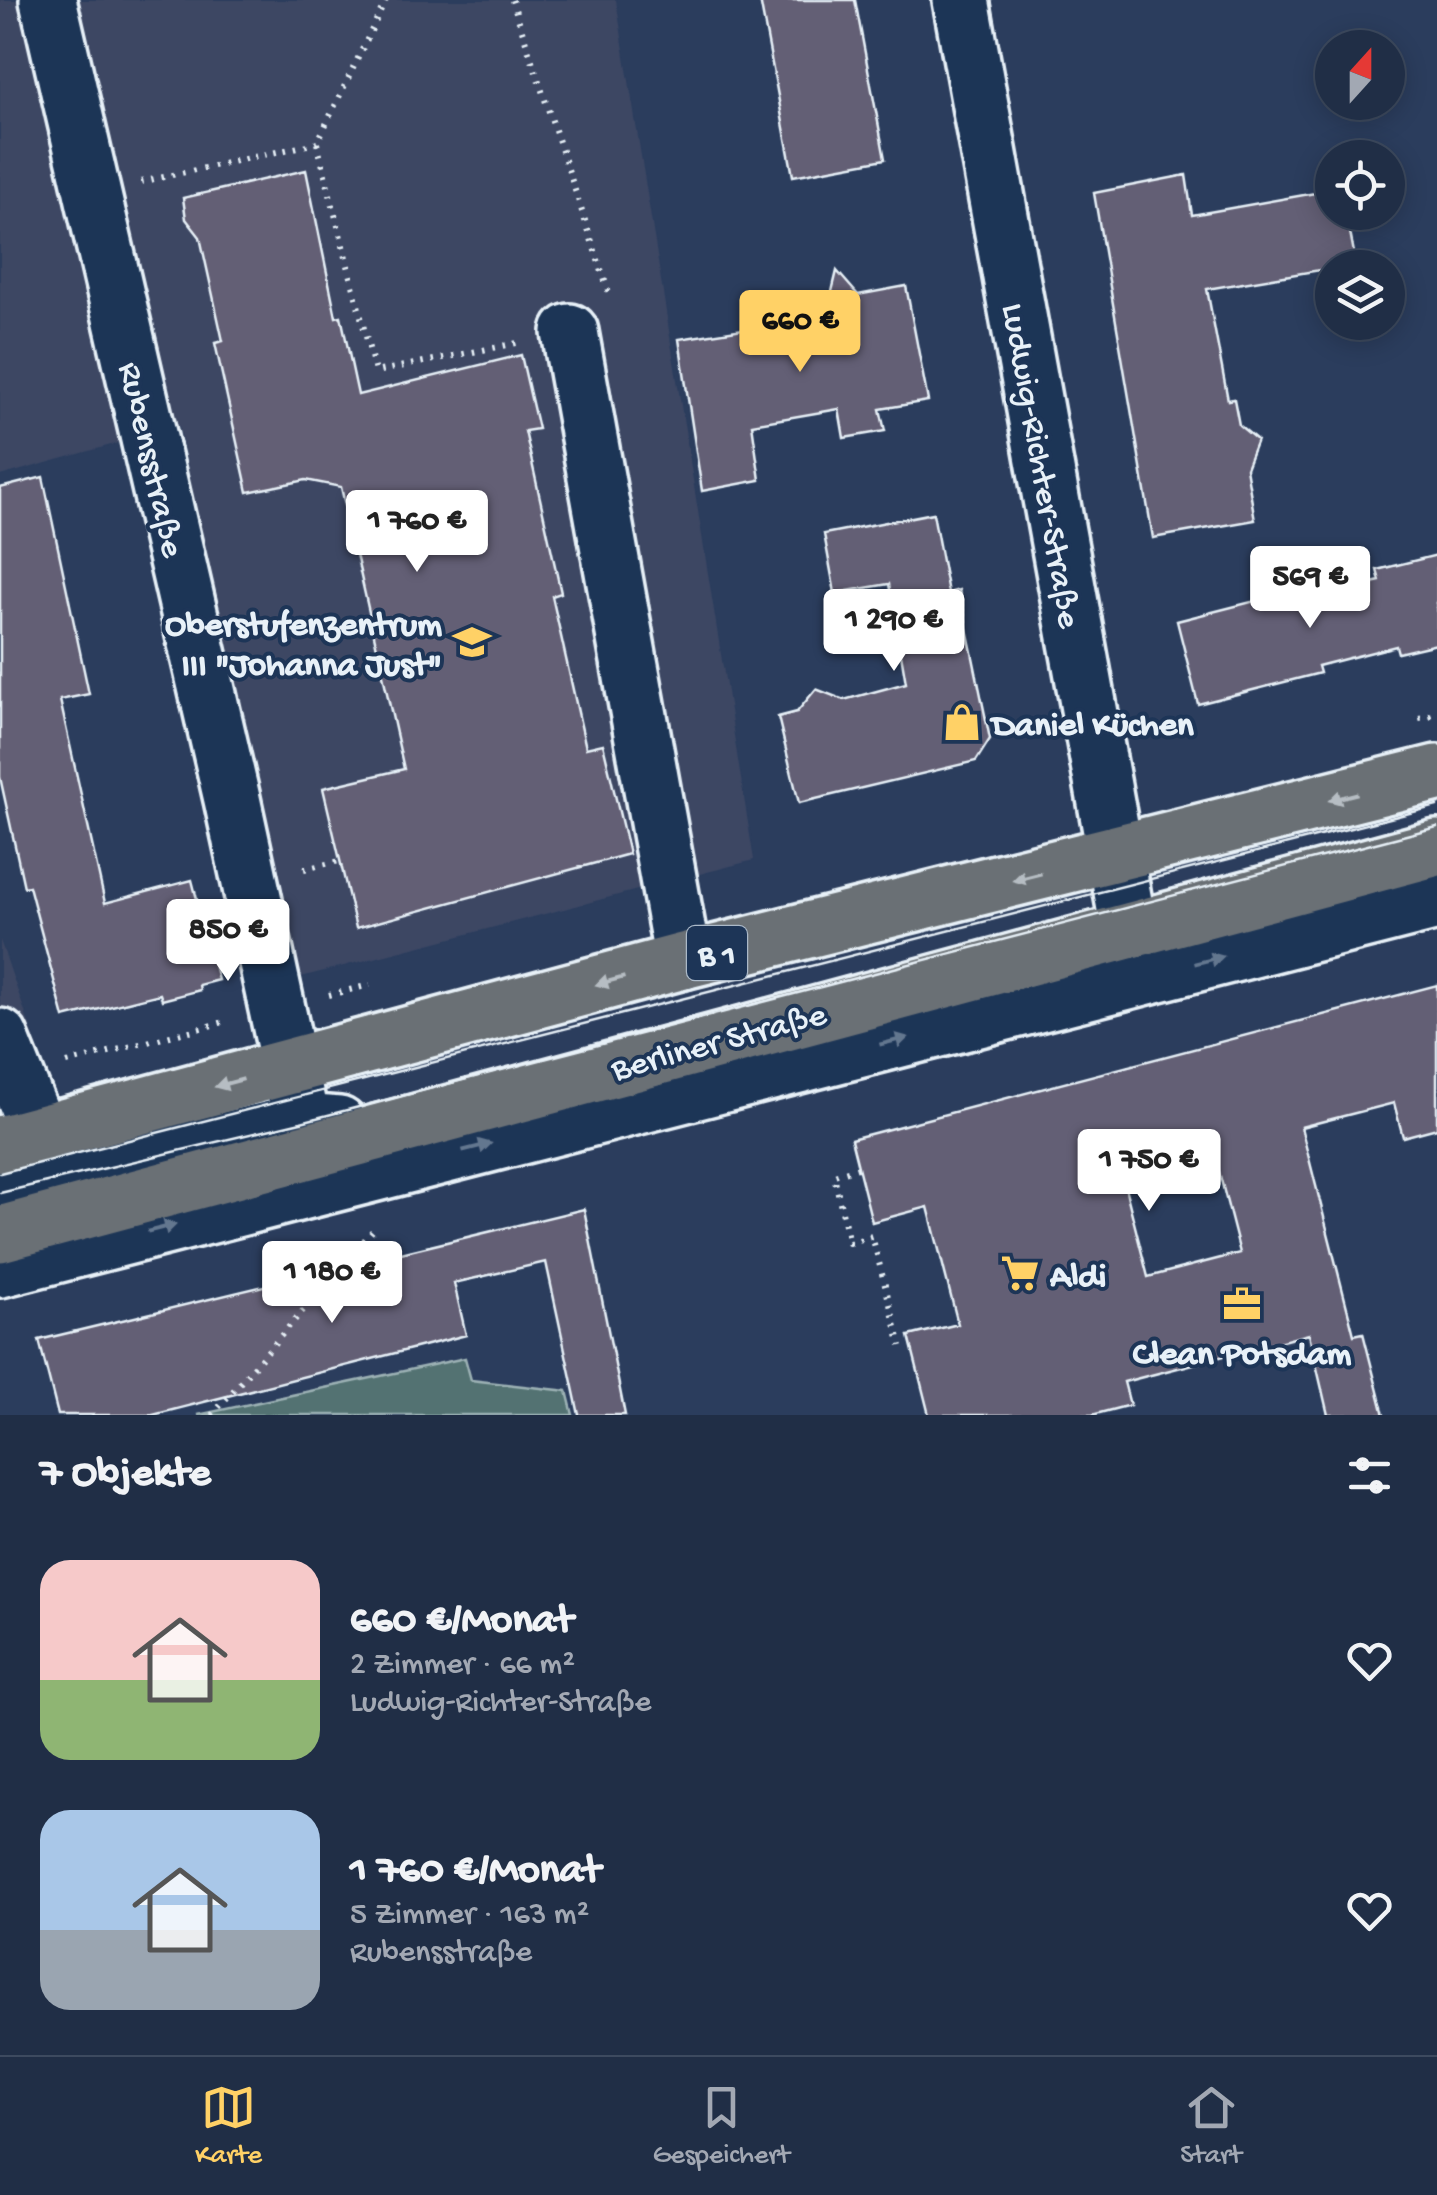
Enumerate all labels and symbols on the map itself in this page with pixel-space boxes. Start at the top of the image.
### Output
north arrow [1315,30,1405,120]
pin: 660 € [730,290,870,375]
street label: Ludwig-Richter-Straße [990,300,1088,633]
street label: Rubensstraße [106,359,191,563]
pin: 1 760 € [325,490,509,575]
pin: 569 € [1240,546,1380,631]
pin: 1 290 € [802,589,986,674]
place label: Oberstufenzentrum III "Johanna Just" [165,607,442,688]
school or university icon: Oberstufenzentrum III "Johanna Just" [451,621,493,663]
shop icon: Daniel Küchen [941,701,983,743]
place label: Daniel Küchen [989,707,1194,748]
one-way arrow [1327,790,1358,806]
one-way arrow [1011,870,1042,885]
pin: 850 € [158,899,298,984]
road number: B 1 [687,926,747,980]
one-way arrow [1194,952,1225,967]
one-way arrow [594,973,625,989]
street label: Berliner Straße [607,996,832,1093]
one-way arrow [879,1032,910,1048]
one-way arrow [213,1075,244,1091]
pin: 1 750 € [1057,1129,1241,1214]
one-way arrow [462,1139,493,1154]
one-way arrow [147,1219,178,1235]
pin: 1 180 € [240,1241,424,1326]
supermarket icon: Aldi [999,1252,1041,1294]
place label: Aldi [1049,1258,1106,1299]
office icon: Clean Potsdam [1221,1283,1263,1325]
place label: Clean Potsdam [1133,1336,1351,1377]

